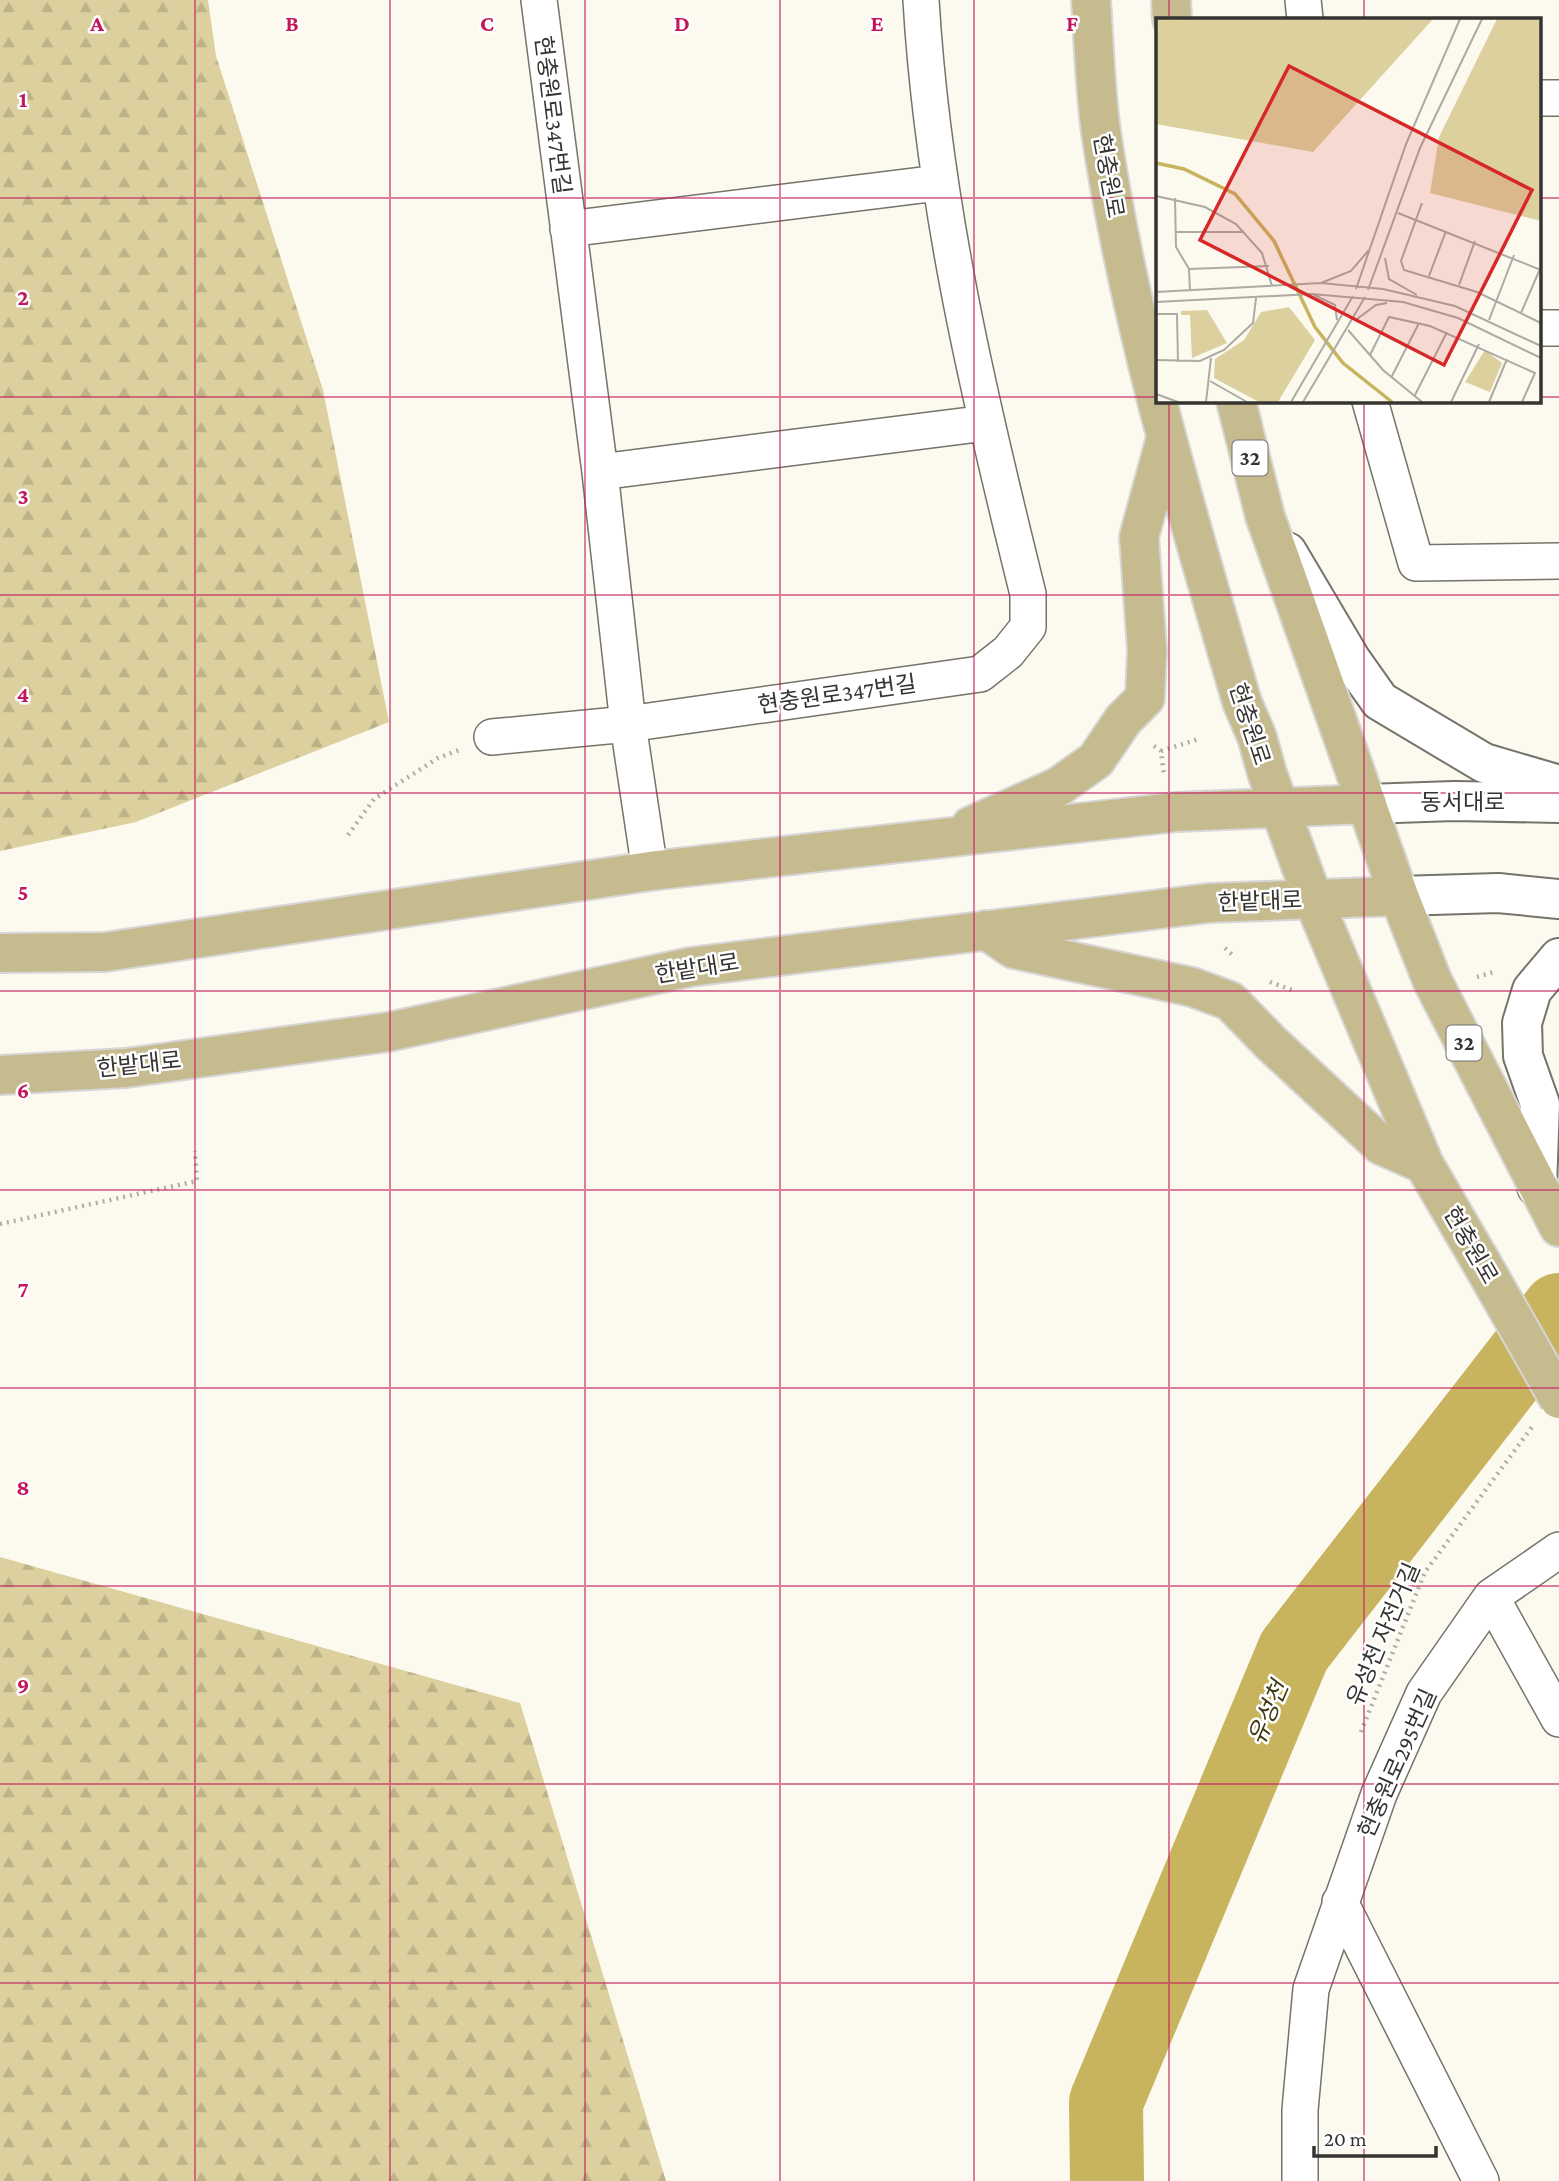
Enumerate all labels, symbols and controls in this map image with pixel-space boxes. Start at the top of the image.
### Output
text: A [89,10,104,36]
text: B [285,10,299,36]
text: C [480,10,494,36]
text: D [674,10,690,36]
text: E [870,10,884,36]
text: F [1066,10,1078,36]
inset map [1156,18,1542,402]
street label: 현충원로347번길 [530,34,576,196]
text: 1 [19,86,28,112]
street label: 현충원로 [1089,132,1129,220]
text: 2 [17,284,29,310]
road number: 32 [1232,440,1268,476]
text: 3 [17,483,29,509]
street label: 현충원로347번길 [756,670,918,718]
street label: 현충원로 [1225,680,1275,768]
text: 4 [17,681,29,707]
street label: 동서대로 [1421,789,1505,815]
text: 5 [17,879,29,905]
street label: 한밭대로 [1217,887,1303,915]
street label: 한밭대로 [653,949,741,987]
road number: 32 [1446,1026,1482,1060]
street label: 한밭대로 [96,1047,182,1081]
text: 6 [17,1077,29,1103]
street label: 현충원로 [1439,1202,1503,1288]
text: 7 [17,1276,29,1302]
text: 8 [16,1474,30,1500]
street label: 유성천 자전거길 [1341,1559,1425,1709]
text: 9 [17,1672,29,1698]
water label: 유성천 [1242,1674,1294,1749]
street label: 현충원로295번길 [1353,1685,1441,1841]
scale bar [1314,2114,1436,2158]
text: 20 m [1324,2127,1367,2151]

